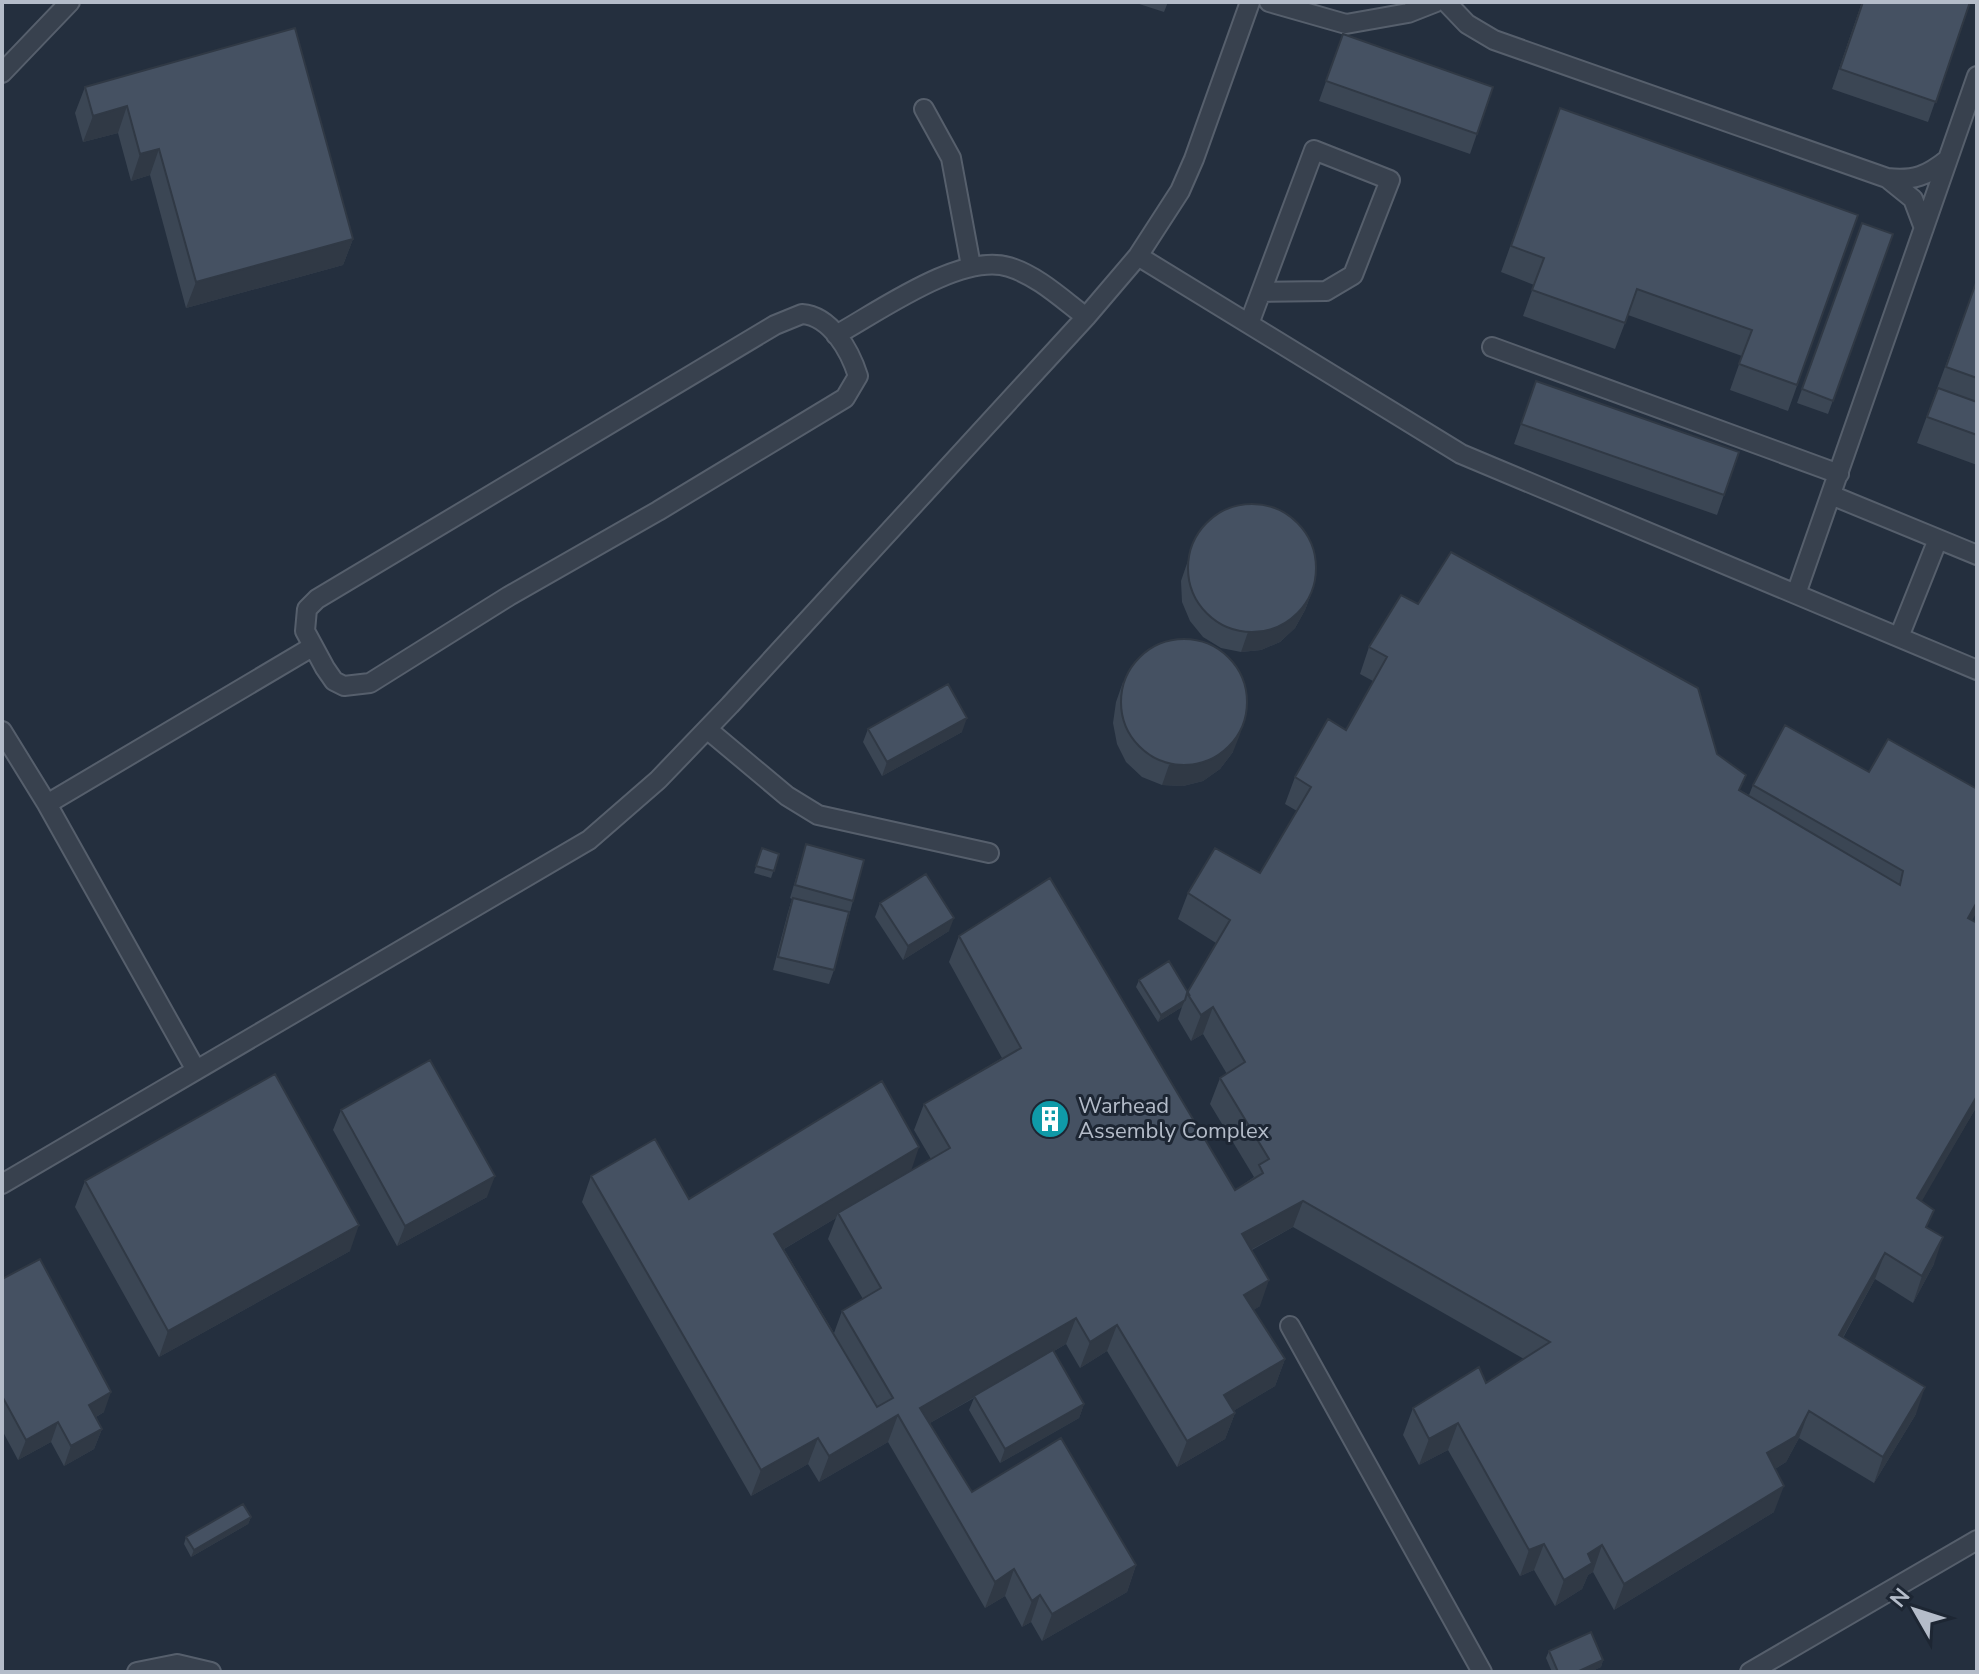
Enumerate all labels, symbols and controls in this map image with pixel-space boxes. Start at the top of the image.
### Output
place label: Warhead Assembly Complex [1078,1091,1270,1146]
building icon: Warhead Assembly Complex [1029,1098,1071,1140]
north arrow [1875,1570,1955,1650]
text: N [1883,1582,1917,1614]

